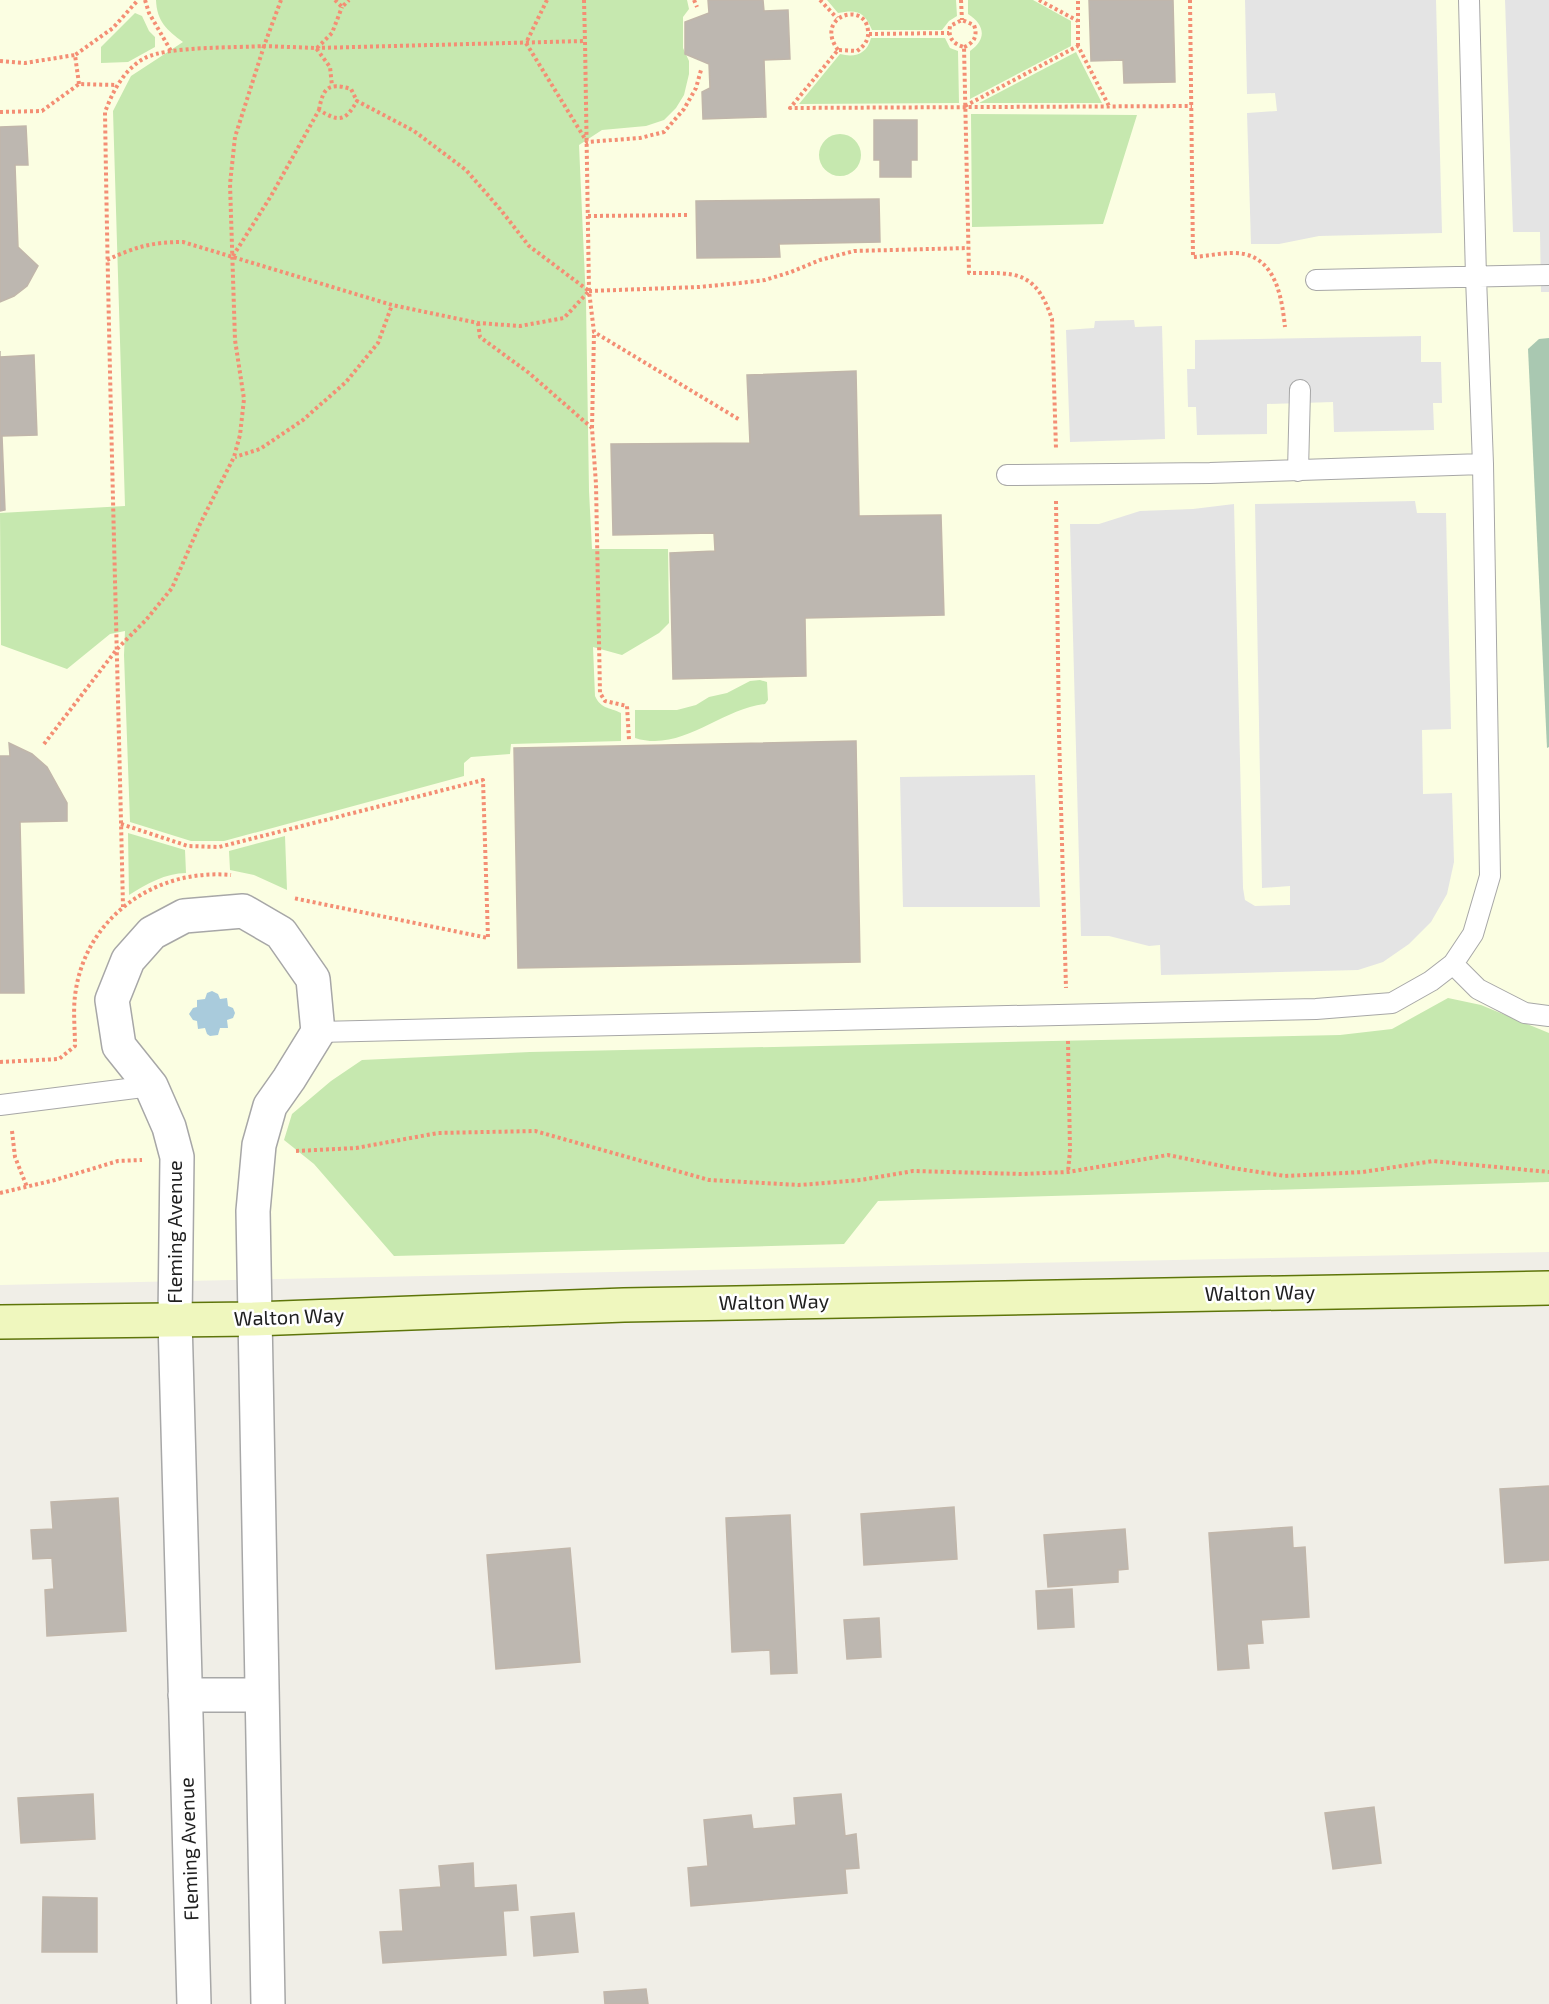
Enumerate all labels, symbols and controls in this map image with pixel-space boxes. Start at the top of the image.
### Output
street label: Fleming Avenue [162,1160,186,1304]
street label: Walton Way [1204,1279,1316,1305]
street label: Walton Way [718,1288,830,1314]
street label: Walton Way [233,1302,345,1330]
street label: Fleming Avenue [173,1777,203,1921]

